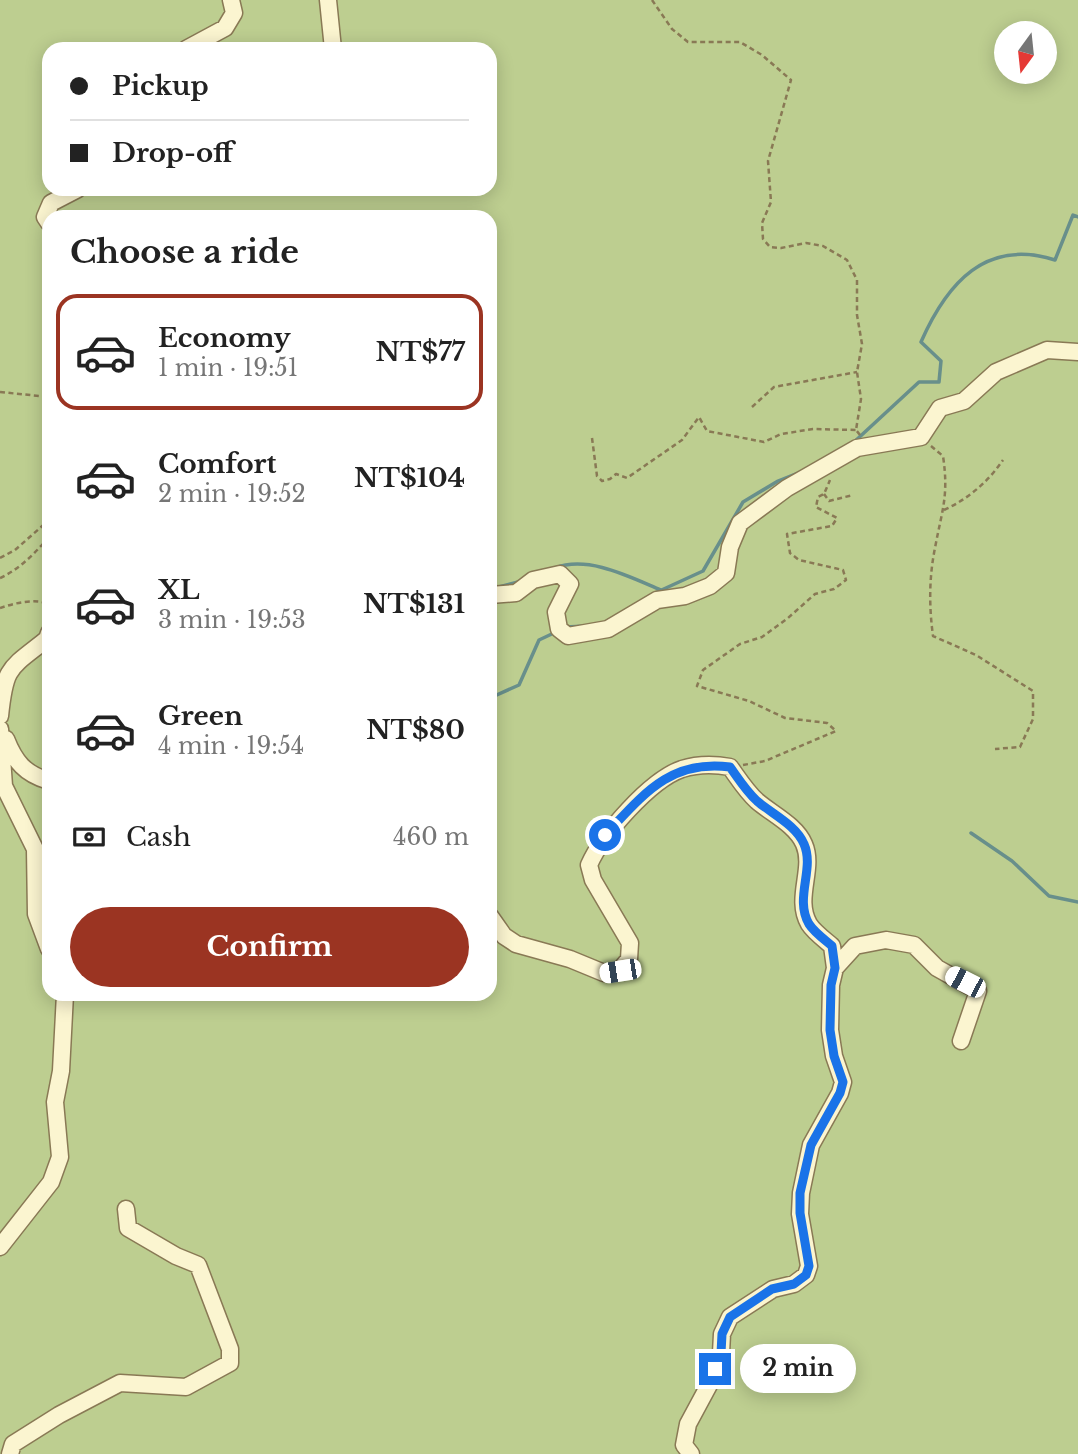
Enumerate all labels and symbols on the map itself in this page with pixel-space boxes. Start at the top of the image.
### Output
north arrow [994,21,1057,84]
route start [589,819,621,851]
car [598,957,643,985]
car [942,963,989,1001]
callout: 2 min [740,1344,855,1394]
route end [699,1353,731,1385]

